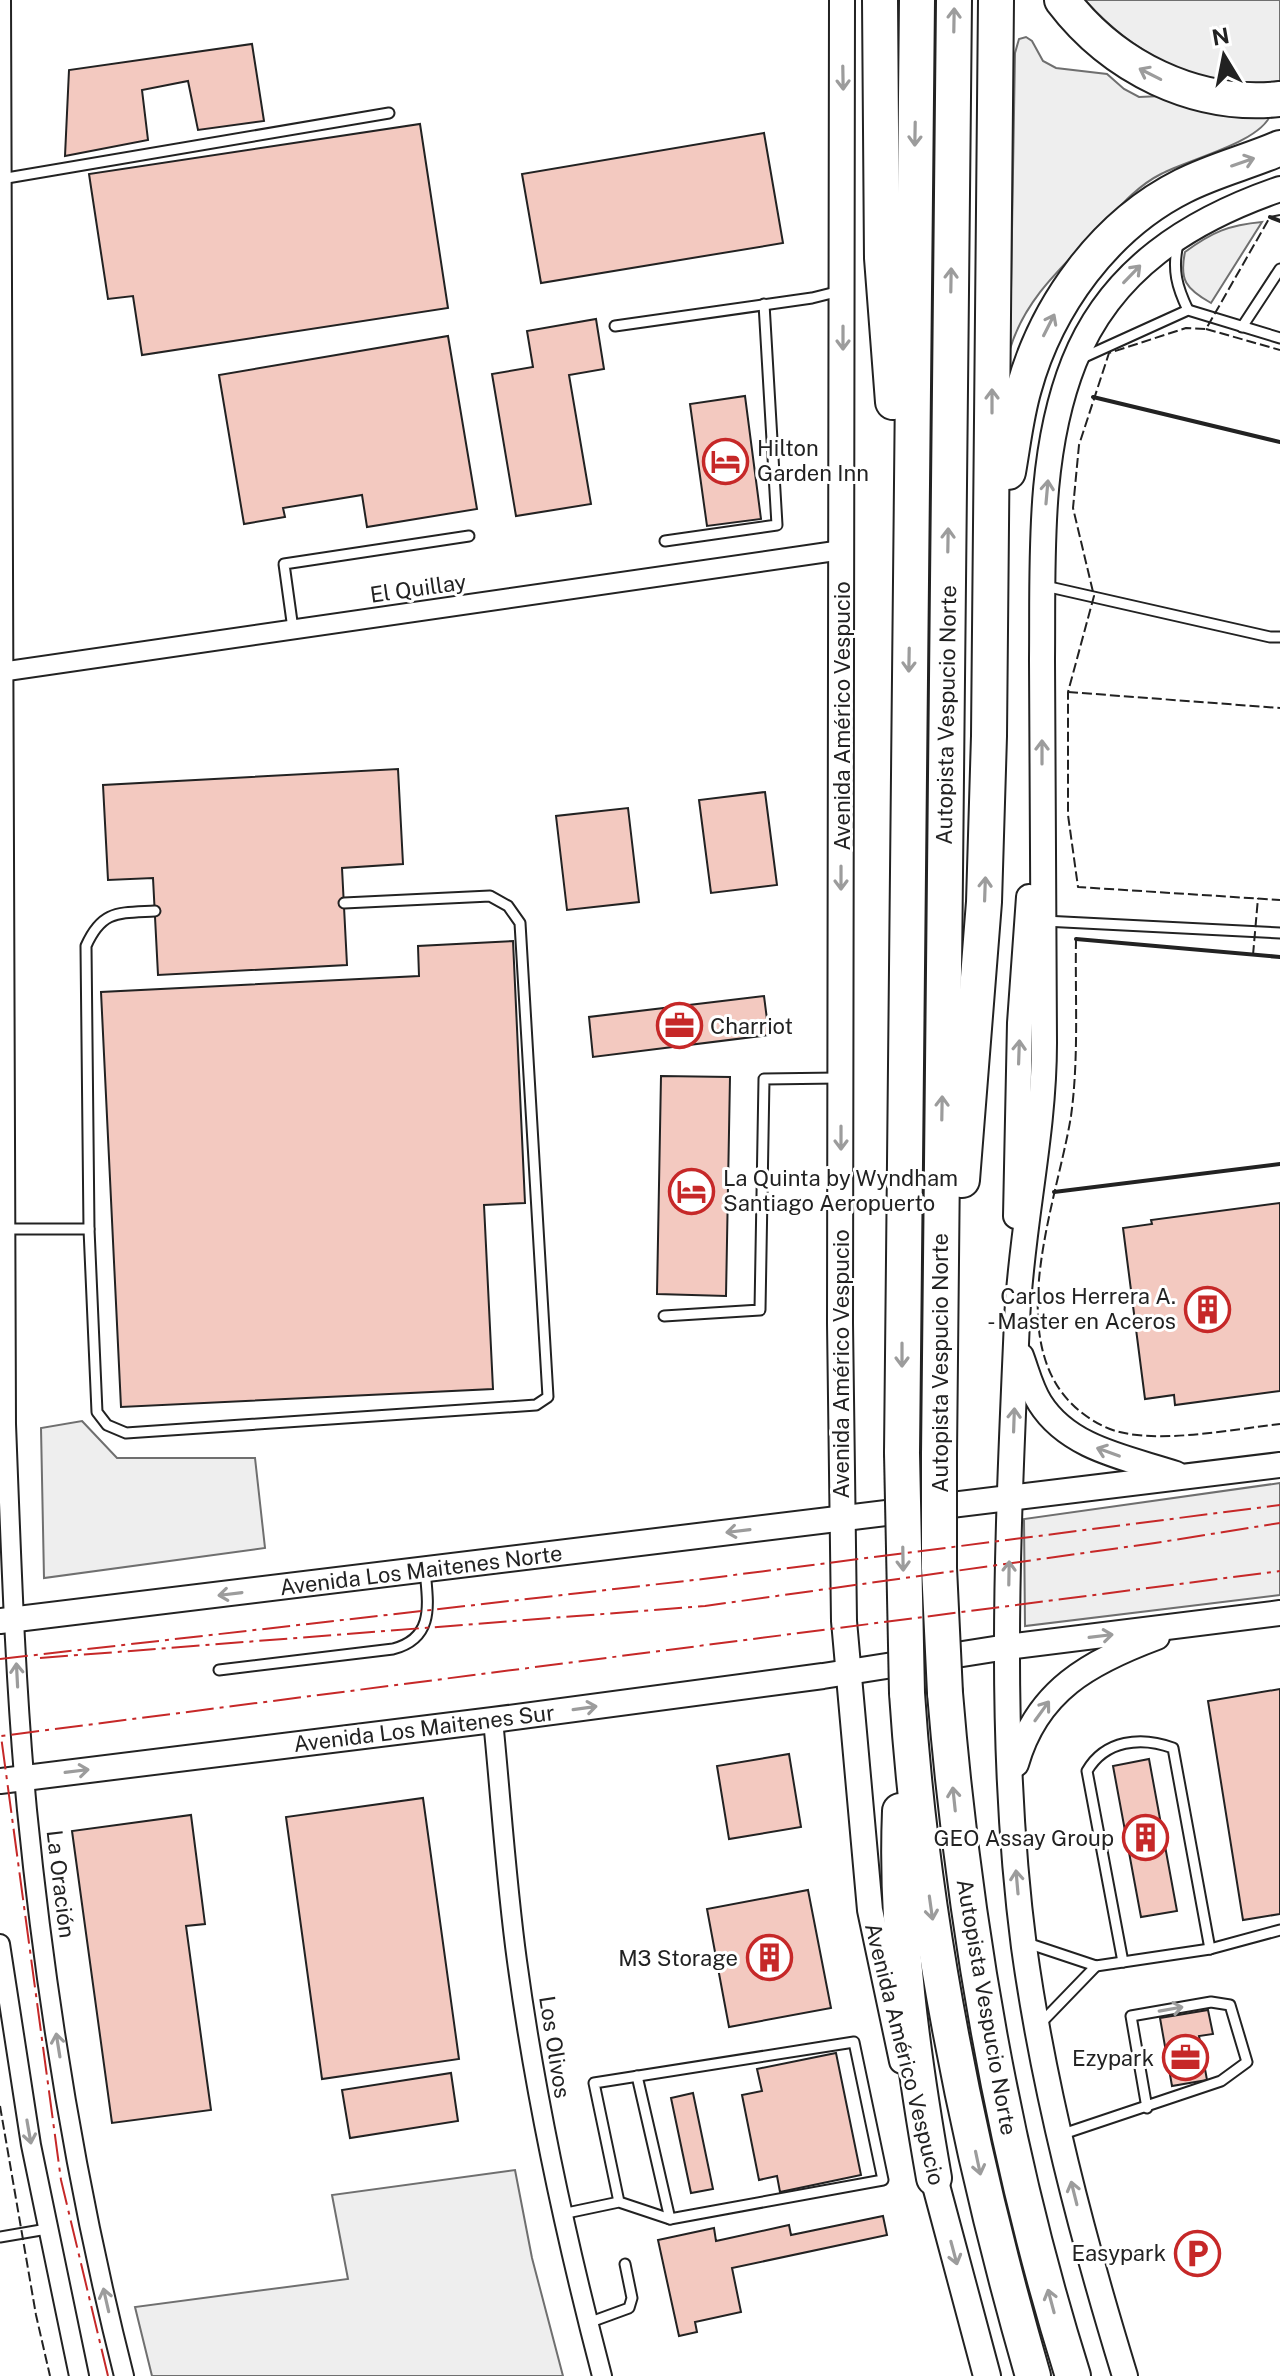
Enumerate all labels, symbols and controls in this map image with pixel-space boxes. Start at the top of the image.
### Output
one-way arrow [946,7,962,34]
north arrow [1184,16,1264,96]
text: N [1210,22,1231,51]
one-way arrow [835,64,851,91]
one-way arrow [1139,66,1163,81]
one-way arrow [908,120,923,147]
one-way arrow [1230,154,1255,169]
one-way arrow [1122,265,1141,284]
one-way arrow [943,267,959,294]
one-way arrow [1042,313,1057,337]
one-way arrow [835,324,851,351]
one-way arrow [984,388,1000,415]
place label: Hilton Garden Inn [757,435,869,486]
hotel icon: Hilton Garden Inn [702,437,750,485]
one-way arrow [1040,479,1055,506]
one-way arrow [940,527,955,554]
street label: El Quillay [368,568,468,608]
street label: Avenida Américo Vespucio [829,581,855,851]
street label: Autopista Vespucio Norte [931,585,961,845]
one-way arrow [901,646,917,673]
one-way arrow [1034,739,1050,766]
one-way arrow [833,864,849,891]
one-way arrow [977,876,992,903]
office icon: Charriot [655,1002,703,1050]
place label: Charriot [710,1013,793,1039]
one-way arrow [1012,1039,1027,1066]
one-way arrow [934,1095,950,1122]
one-way arrow [833,1124,849,1151]
place label: La Quinta by Wyndham Santiago Aeropuerto [723,1165,958,1216]
hotel icon: La Quinta by Wyndham Santiago Aeropuerto [668,1167,716,1215]
street label: Avenida Américo Vespucio [828,1229,854,1499]
street label: Autopista Vespucio Norte [927,1233,953,1493]
place label: Carlos Herrera A. - Master en Aceros [987,1283,1176,1334]
building icon: Carlos Herrera A. - Master en Aceros [1183,1285,1231,1333]
one-way arrow [894,1341,910,1368]
one-way arrow [1006,1407,1021,1434]
one-way arrow [1096,1444,1120,1458]
one-way arrow [726,1524,751,1539]
street label: Avenida Los Maitenes Norte [278,1540,564,1600]
one-way arrow [895,1545,910,1572]
one-way arrow [1001,1560,1016,1587]
one-way arrow [218,1587,243,1602]
one-way arrow [1087,1628,1113,1643]
one-way arrow [10,1662,25,1689]
street label: Avenida Los Maitenes Sur [292,1699,556,1757]
one-way arrow [572,1700,598,1715]
one-way arrow [1033,1700,1050,1722]
one-way arrow [63,1764,90,1779]
one-way arrow [947,1786,962,1813]
building icon: GEO Assay Group [1121,1814,1169,1862]
place label: GEO Assay Group [933,1825,1114,1851]
street label: La Oración [41,1829,81,1939]
one-way arrow [1010,1869,1025,1896]
street label: Autopista Vespucio Norte [952,1877,1022,2137]
one-way arrow [924,1895,939,1920]
street label: Avenida Américo Vespucio [860,1920,950,2188]
building icon: M3 Storage [745,1934,793,1982]
place label: M3 Storage [618,1945,738,1971]
street label: Los Olivos [534,1994,576,2100]
one-way arrow [1158,2001,1183,2016]
one-way arrow [50,2032,65,2058]
office icon: Ezypark [1161,2034,1209,2082]
place label: Ezypark [1072,2045,1154,2071]
one-way arrow [22,2119,37,2144]
one-way arrow [971,2150,986,2176]
one-way arrow [1066,2180,1081,2206]
parking icon: Easypark [1173,2229,1221,2277]
one-way arrow [948,2240,963,2266]
place label: Easypark [1071,2240,1166,2266]
one-way arrow [98,2288,113,2313]
one-way arrow [1043,2289,1058,2315]

